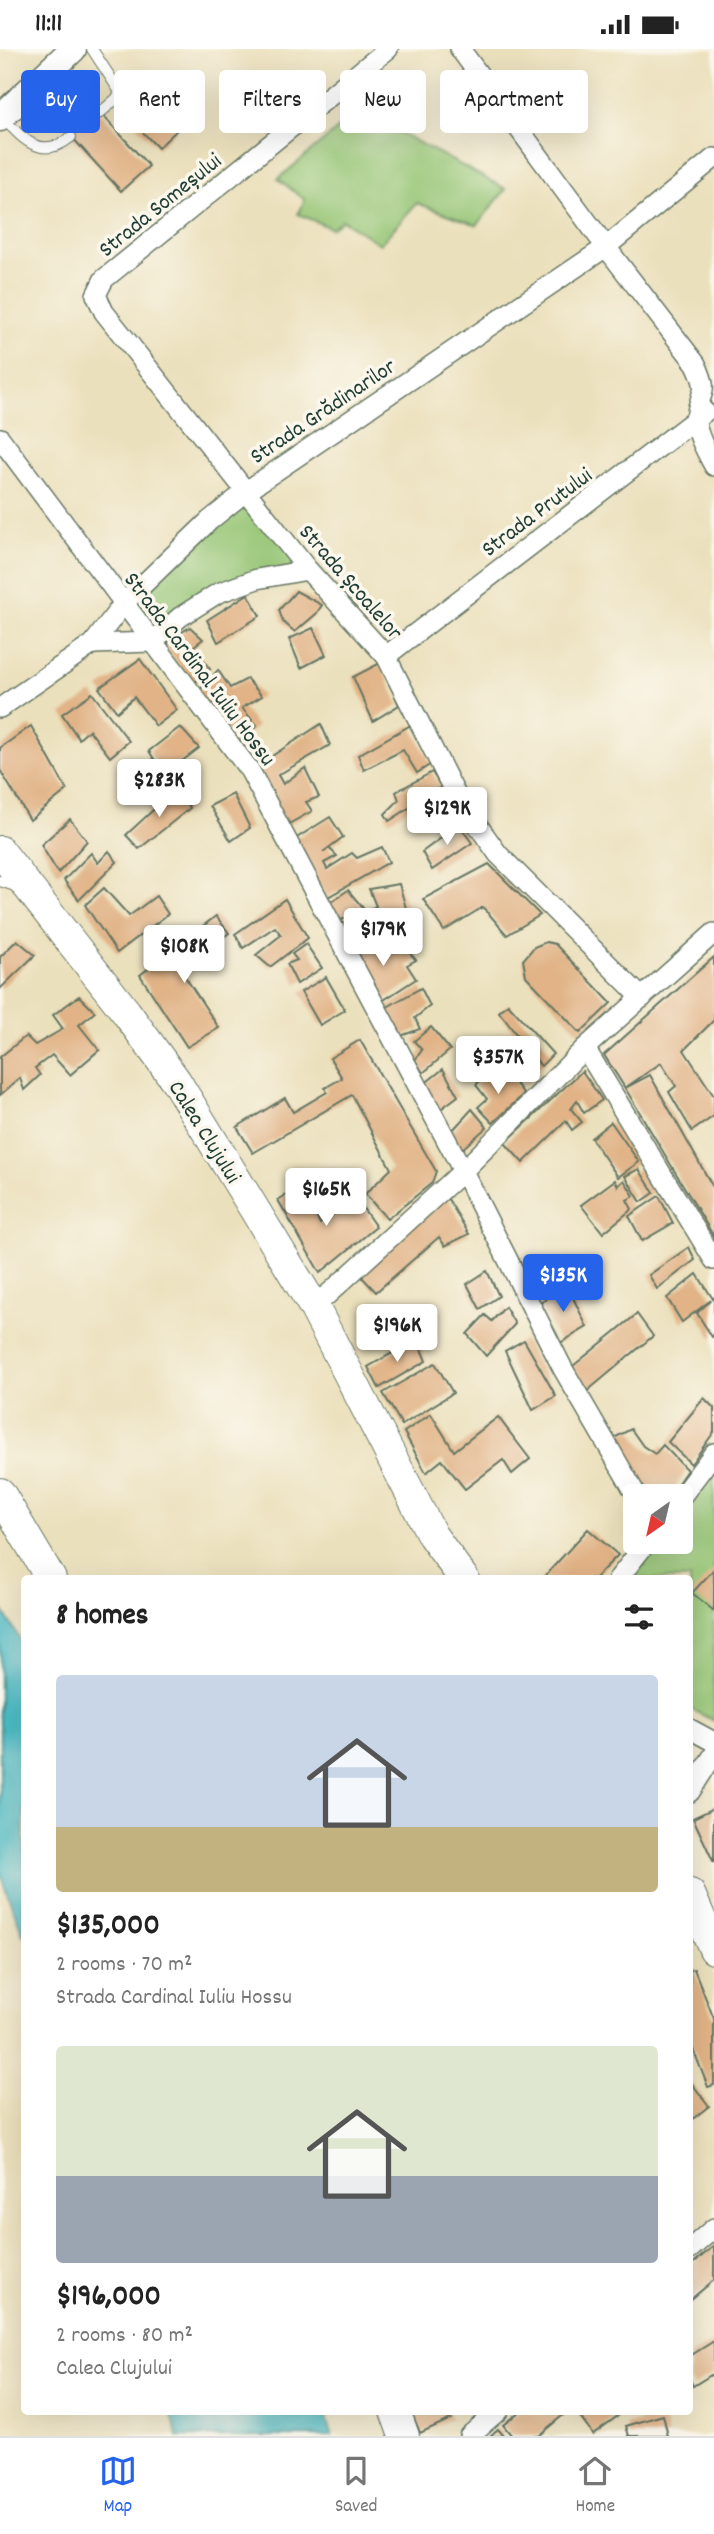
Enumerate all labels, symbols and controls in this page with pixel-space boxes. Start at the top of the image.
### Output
text: 11:11 [35,6,62,43]
chip: Buy [21,70,100,133]
chip: Rent [114,70,205,133]
chip: Filters [219,70,326,133]
chip: New [340,70,426,133]
chip: Apartment [440,70,588,133]
street label: Strada Someșului [92,147,230,267]
street label: Strada Grădinarilor [244,351,404,474]
street label: Strada Prutului [476,461,601,567]
street label: Strada Școalelor [290,518,409,649]
street label: Strada Cardinal Iuliu Hossu [114,566,282,774]
pin: $283K [110,759,208,819]
text: $283K [133,765,185,798]
pin: $129K [398,787,496,847]
text: $129K [423,793,471,826]
pin: $179K [334,909,432,968]
text: $179K [360,914,406,947]
pin: $108K [135,925,233,985]
text: $108K [159,931,209,964]
pin: $357K [449,1037,547,1096]
text: $357K [472,1042,524,1075]
street label: Calea Clujului [158,1075,248,1191]
pin: $165K [277,1169,375,1228]
text: $165K [301,1174,351,1207]
pin: $135K [514,1255,612,1314]
text: $135K [539,1260,587,1293]
pin: $196K [348,1305,446,1364]
text: $196K [372,1310,422,1343]
north arrow [623,1484,693,1554]
map controls [623,1484,693,1554]
text: 8 homes [56,1596,148,1639]
icon: filters [620,1598,658,1636]
icon: home [294,1720,420,1846]
text: $135,000 [56,1906,160,1949]
text: 2 rooms · 70 m² [56,1949,192,1982]
text: Strada Cardinal Iuliu Hossu [56,1982,292,2015]
icon: home [294,2091,420,2217]
text: $196,000 [56,2277,161,2320]
text: 2 rooms · 80 m² [56,2320,193,2353]
text: Calea Clujului [56,2353,172,2386]
tab: Map [99,2452,137,2521]
tab: Saved [335,2452,377,2521]
tab: Home [575,2452,615,2521]

